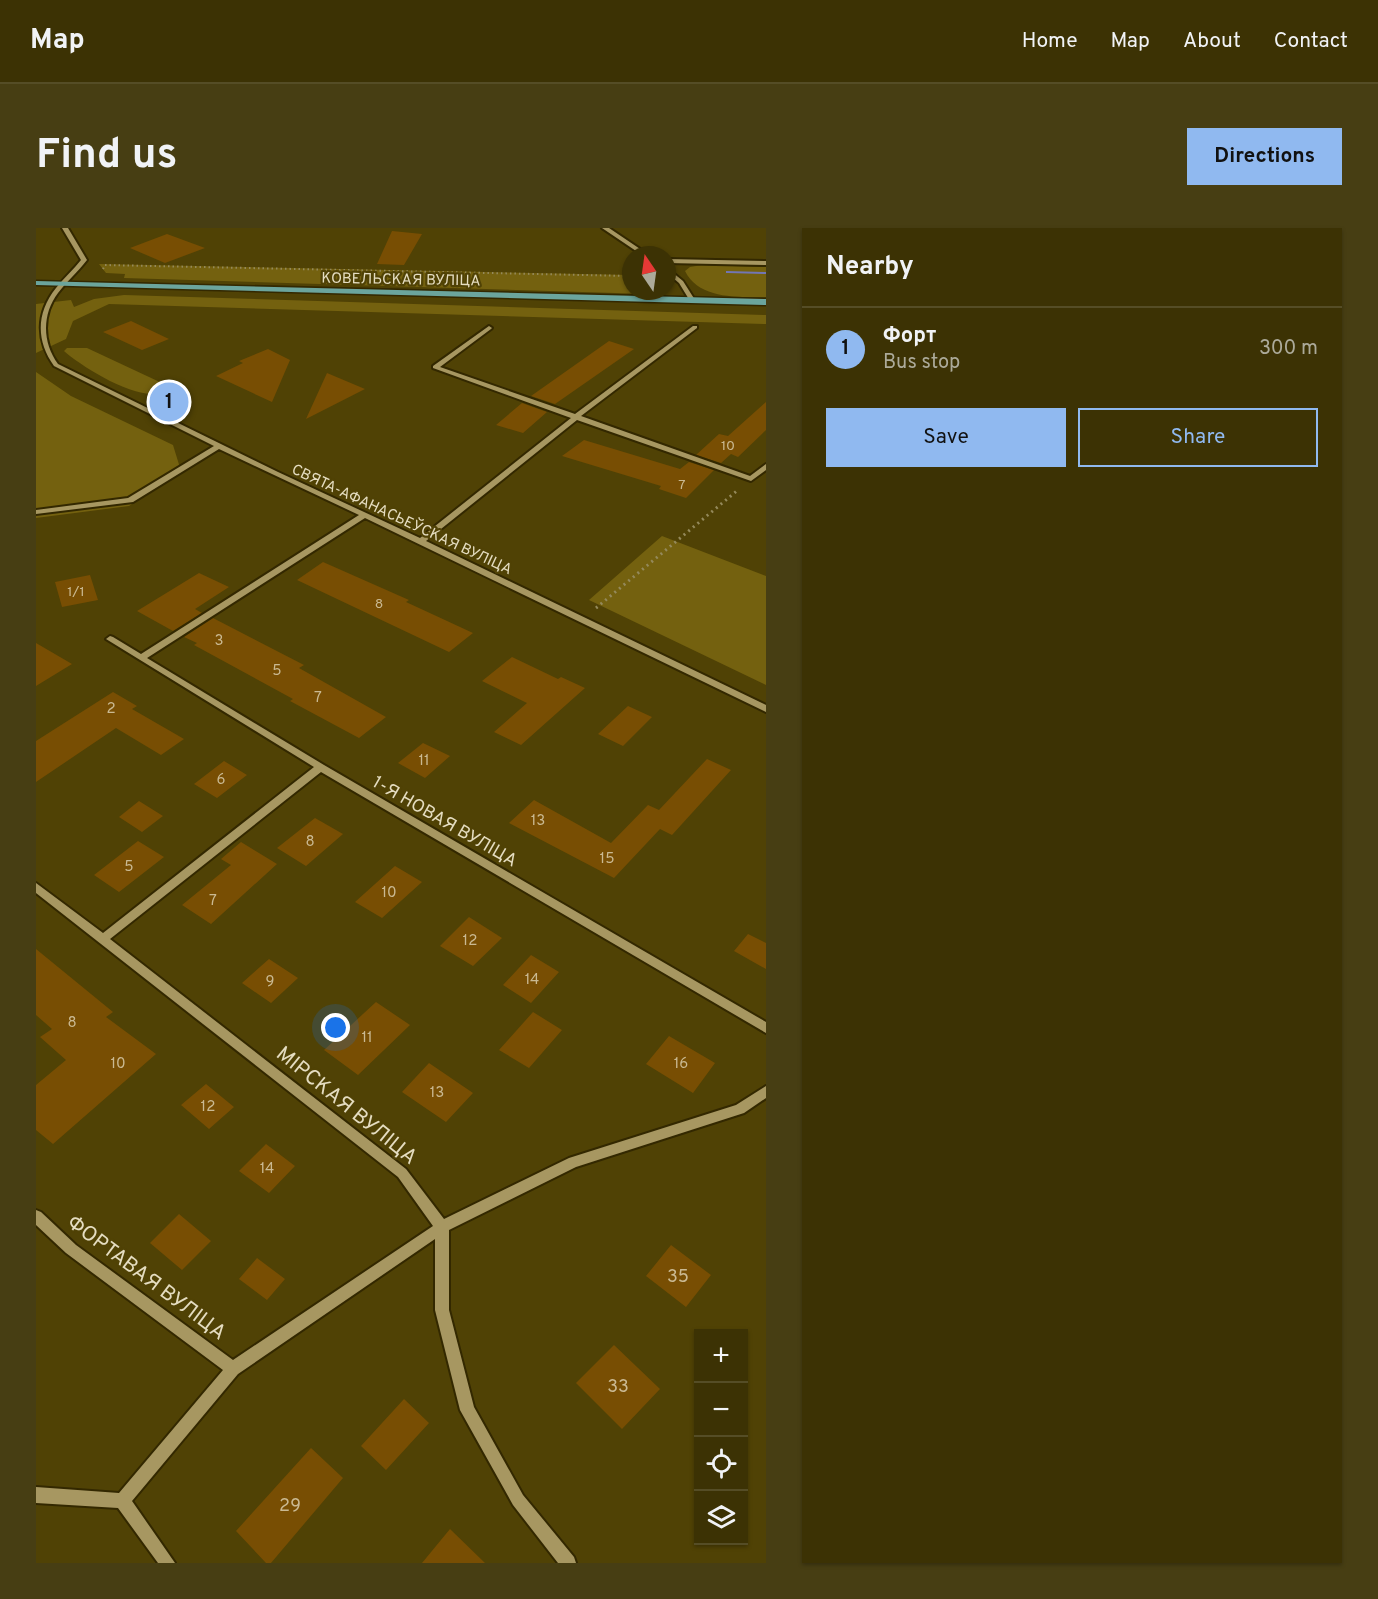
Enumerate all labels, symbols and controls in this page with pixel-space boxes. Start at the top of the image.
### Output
text: Map [30,23,85,59]
text: Home [1022,28,1078,55]
text: Map [1111,28,1150,55]
text: About [1183,28,1241,55]
text: Contact [1274,28,1348,55]
button: Directions [1187,128,1342,185]
text: Find us [36,130,177,183]
north arrow [622,246,676,300]
text: Nearby [826,251,914,284]
street label: КОВЕЛЬСКАЯ ВУЛІЦА [321,270,481,291]
text: Форт [883,323,936,350]
text: 1 [842,336,850,362]
text: 300 m [1259,336,1318,362]
text: Bus stop [883,350,960,376]
pin: 1 [150,380,188,424]
button: Save [826,408,1066,467]
button: Share [1078,408,1318,467]
house number: 10 [721,438,735,455]
street label: СВЯТА-АФАНАСЬЕЎСКАЯ ВУЛІЦА [288,459,515,580]
house number: 7 [678,477,686,494]
house number: 1/1 [67,584,85,601]
house number: 8 [375,596,383,613]
house number: 3 [214,632,224,651]
house number: 5 [272,662,282,681]
house number: 7 [314,689,322,708]
house number: 2 [106,700,116,719]
house number: 11 [418,752,430,771]
house number: 6 [217,771,226,790]
street label: 1-Я НОВАЯ ВУЛІЦА [368,771,521,873]
house number: 13 [531,812,545,831]
house number: 8 [305,833,315,852]
house number: 15 [600,850,614,869]
house number: 5 [124,858,134,877]
house number: 10 [381,884,397,903]
house number: 7 [209,892,217,911]
house number: 12 [463,932,477,951]
house number: 14 [525,971,539,990]
house number: 9 [266,973,274,992]
your location [321,1013,350,1042]
house number: 8 [67,1014,77,1033]
house number: 11 [361,1029,373,1048]
street label: МІРСКАЯ ВУЛІЦА [270,1041,422,1171]
house number: 10 [110,1055,126,1074]
house number: 16 [674,1055,688,1074]
house number: 13 [430,1084,444,1103]
house number: 12 [201,1098,215,1117]
house number: 14 [260,1160,274,1179]
street label: ФОРТАВАЯ ВУЛІЦА [61,1210,231,1347]
house number: 35 [667,1266,689,1289]
map controls [694,1329,748,1545]
button: + [694,1329,748,1383]
house number: 33 [607,1376,629,1399]
button: − [694,1383,748,1437]
button: locate [694,1437,748,1491]
button: layers [694,1491,748,1545]
house number: 29 [279,1495,301,1518]

